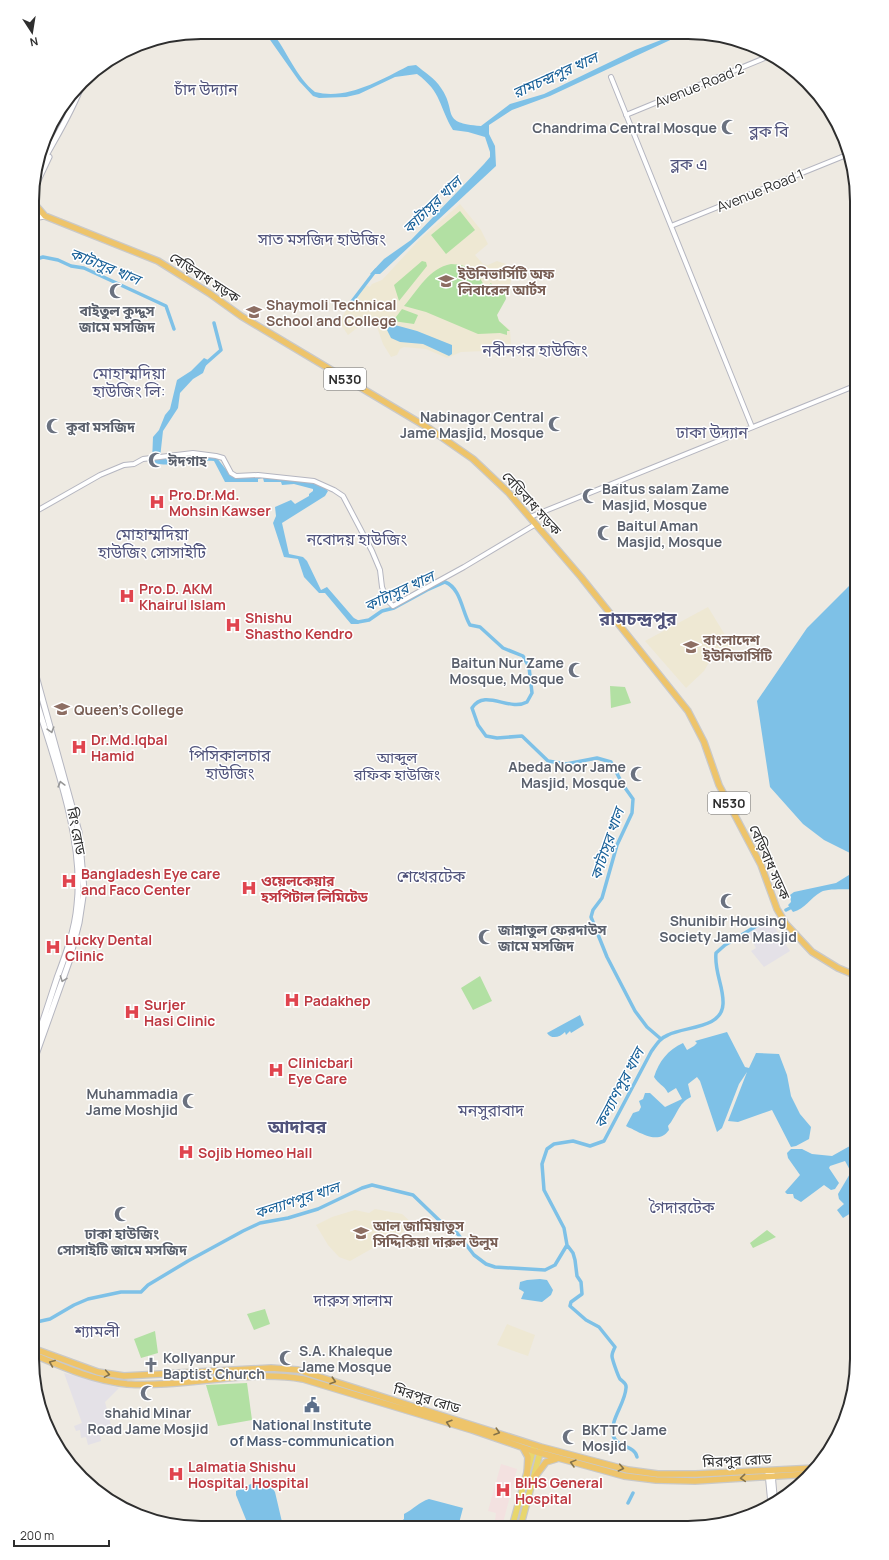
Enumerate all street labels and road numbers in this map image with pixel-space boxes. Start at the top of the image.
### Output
street label: Avenue Road 2 [652,58,746,112]
street label: Avenue Road 1 [714,164,806,216]
street label: বেড়িবাধ সড়ক [166,247,244,307]
road number: N530 [324,368,366,390]
street label: বেড়িবাধ সড়ক [498,467,566,540]
road number: N530 [708,792,750,814]
street label: রিং রোড [63,805,91,857]
street label: বেড়িবাধ সড়ক [745,821,795,903]
street label: মিরপুর রোড [390,1379,464,1417]
street label: মিরপুর রোড [701,1449,773,1471]

